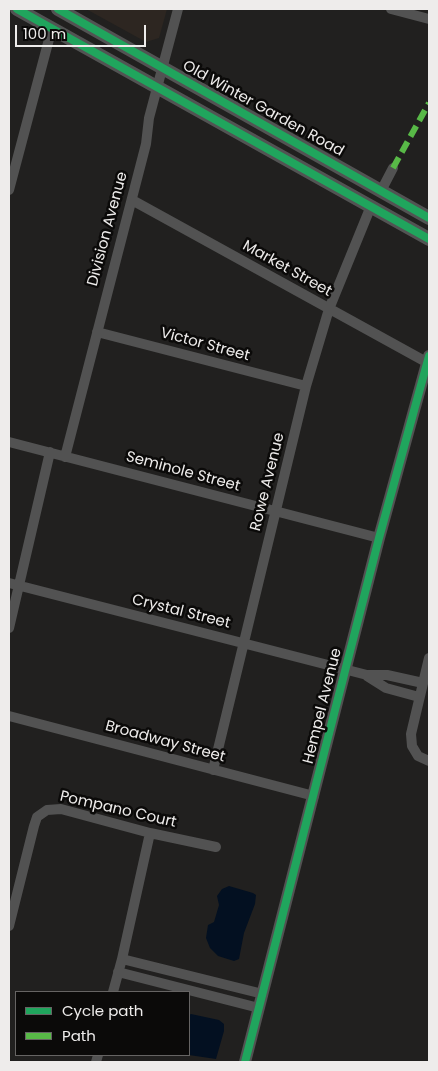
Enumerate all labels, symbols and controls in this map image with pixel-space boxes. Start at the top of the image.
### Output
scale bar [18,15,149,47]
text: 100 m [23,23,66,44]
street label: Old Winter Garden Road [179,57,347,161]
street label: Division Avenue [84,170,132,288]
street label: Market Street [239,237,335,301]
street label: Victor Street [158,324,252,366]
street label: Rowe Avenue [247,431,289,533]
street label: Seminole Street [124,448,242,496]
street label: Crystal Street [130,591,232,633]
street label: Hempel Avenue [300,646,346,766]
street label: Broadway Street [103,717,227,767]
street label: Pompano Court [58,788,178,832]
legend [15,991,190,1056]
text: Cycle path [62,1000,143,1021]
text: Path [62,1025,96,1046]

